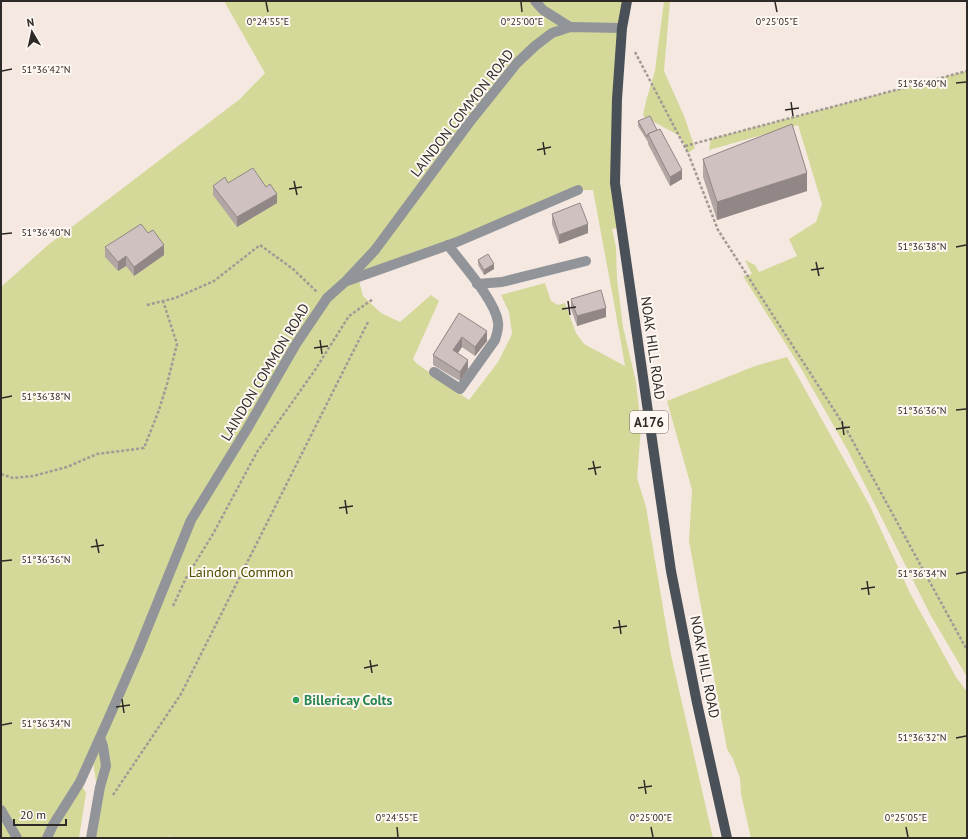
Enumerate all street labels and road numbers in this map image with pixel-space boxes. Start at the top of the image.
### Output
street label: LAINDON COMMON ROAD [406,45,518,181]
street label: NOAK HILL ROAD [637,295,669,401]
street label: LAINDON COMMON ROAD [217,300,313,444]
road number: A176 [630,411,668,433]
street label: NOAK HILL ROAD [686,614,724,720]

